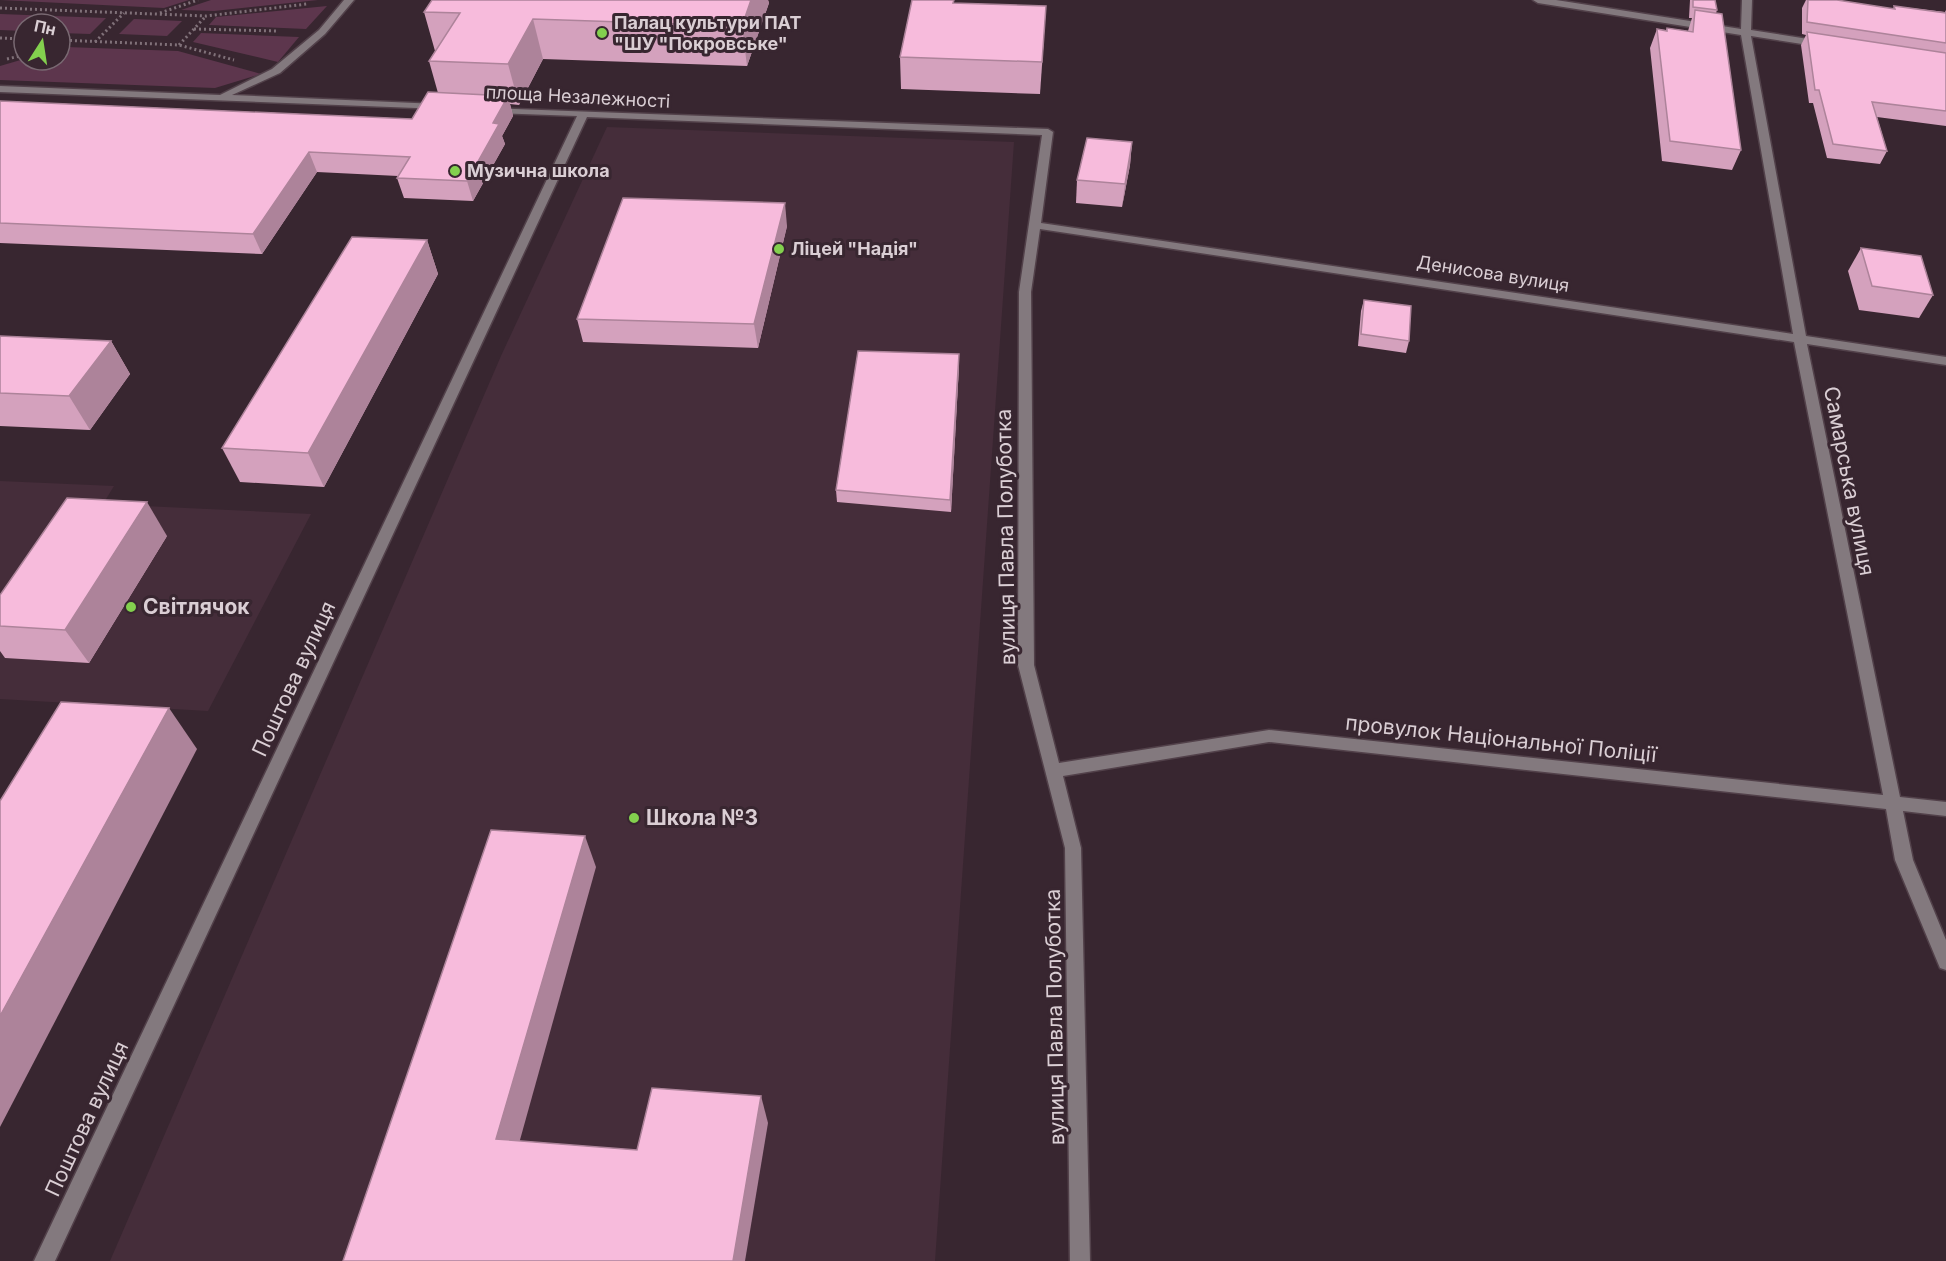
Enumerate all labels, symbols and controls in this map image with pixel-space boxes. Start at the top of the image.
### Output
north arrow [12,12,72,72]
place label: Палац культури ПАТ "ШУ "Покровське" [614,12,801,54]
text: Пн [32,15,58,39]
marker: Палац культури ПАТ "ШУ "Покровське" [595,26,609,40]
street label: площа Незалежності [485,81,671,112]
place label: Музична школа [467,160,610,181]
marker: Музична школа [448,164,462,178]
place label: Ліцей "Надія" [791,238,918,259]
marker: Ліцей "Надія" [772,242,786,256]
street label: Денисова вулиця [1415,251,1571,296]
street label: Самарська вулиця [1819,384,1880,578]
street label: вулиця Павла Полуботка [991,409,1020,665]
place label: Світлячок [143,594,250,619]
street label: Поштова вулиця [247,597,340,760]
marker: Світлячок [124,600,138,614]
street label: провулок Національної Поліції [1344,710,1659,767]
place label: Школа №3 [646,805,758,830]
marker: Школа №3 [627,811,641,825]
street label: вулиця Павла Полуботка [1040,889,1069,1145]
street label: Поштова вулиця [40,1037,133,1200]

